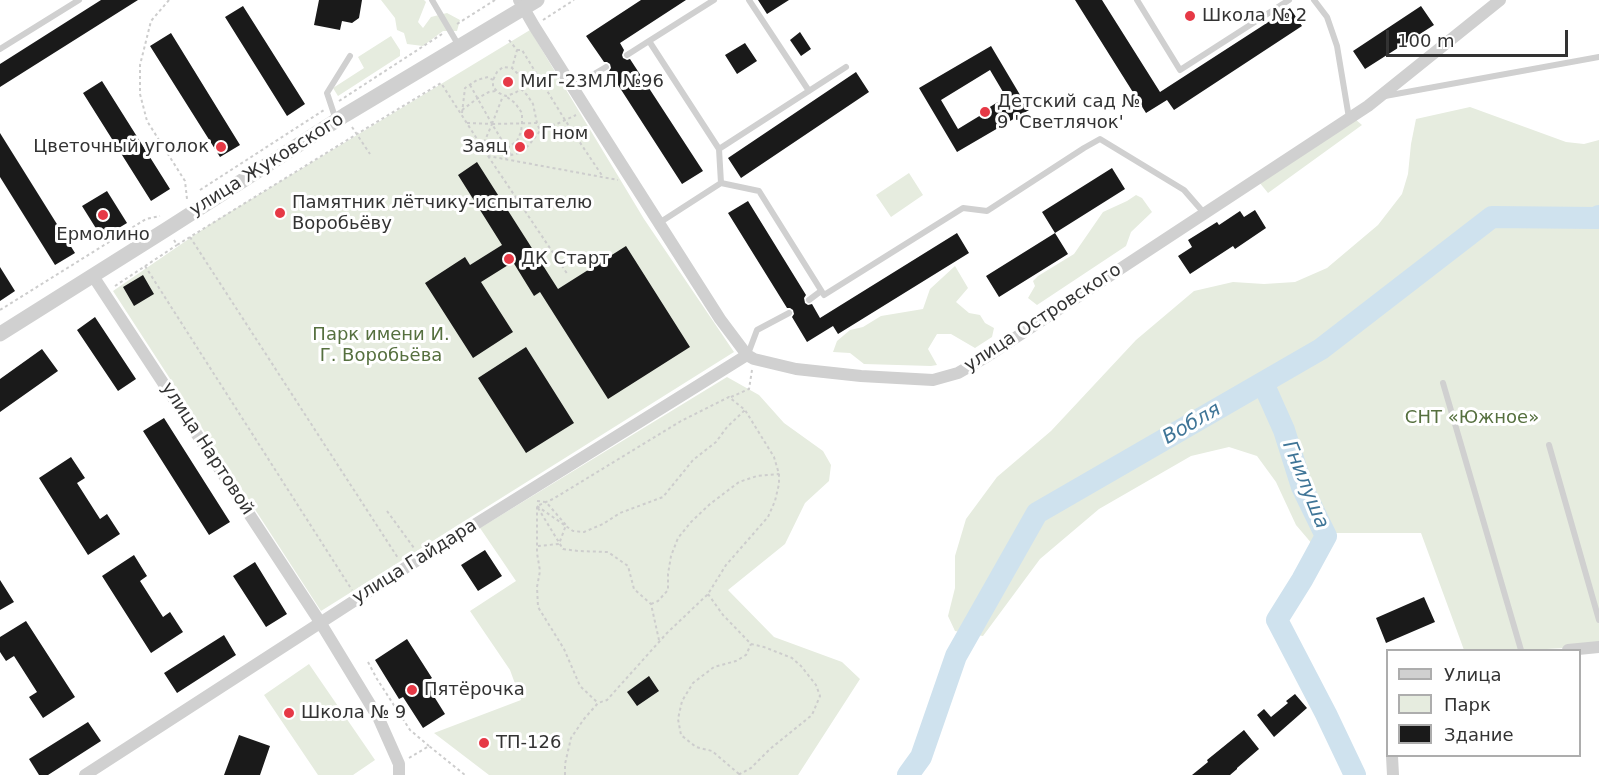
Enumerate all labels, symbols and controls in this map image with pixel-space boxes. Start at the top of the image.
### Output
place label: Школа № 2 [1202,5,1307,27]
marker: Школа № 2 [1183,9,1197,23]
scale bar [1389,18,1570,56]
text: 100 m [1397,30,1455,51]
place label: МиГ-23МЛ №96 [520,71,664,93]
marker: МиГ-23МЛ №96 [501,75,515,89]
place label: Детский сад № 9 'Светлячок' [997,91,1140,134]
marker: Детский сад № 9 'Светлячок' [978,105,992,119]
street label: улица Жуковского [186,109,348,221]
place label: Гном [541,123,588,145]
marker: Гном [522,127,536,141]
place label: Цветочный уголок [33,136,209,158]
place label: Заяц [462,136,508,158]
marker: Цветочный уголок [214,140,228,154]
marker: Заяц [513,140,527,154]
place label: Памятник лётчику-испытателю Воробьёву [292,192,592,234]
marker: Памятник лётчику-испытателю Воробьёву [273,206,287,220]
marker: Ермолино [96,208,110,222]
place label: Ермолино [56,224,150,246]
place label: ДК Старт [521,248,610,270]
marker: ДК Старт [502,252,516,266]
street label: улица Островского [961,259,1125,377]
park label: Парк имени И. Г. Воробьёва [312,324,450,366]
street label: улица Нартовой [156,379,258,519]
water label: Вобля [1159,398,1225,450]
park label: СНТ «Южное» [1405,407,1539,429]
water label: Гнилуша [1277,438,1333,532]
street label: улица Гайдара [349,515,481,609]
legend [1386,649,1581,757]
text: Улица [1444,664,1501,685]
place label: Пятёрочка [424,679,525,701]
marker: Пятёрочка [405,683,419,697]
text: Парк [1444,694,1491,715]
place label: Школа № 9 [301,702,406,724]
marker: Школа № 9 [282,706,296,720]
text: Здание [1444,724,1514,745]
place label: ТП-126 [496,732,561,754]
marker: ТП-126 [477,736,491,750]

